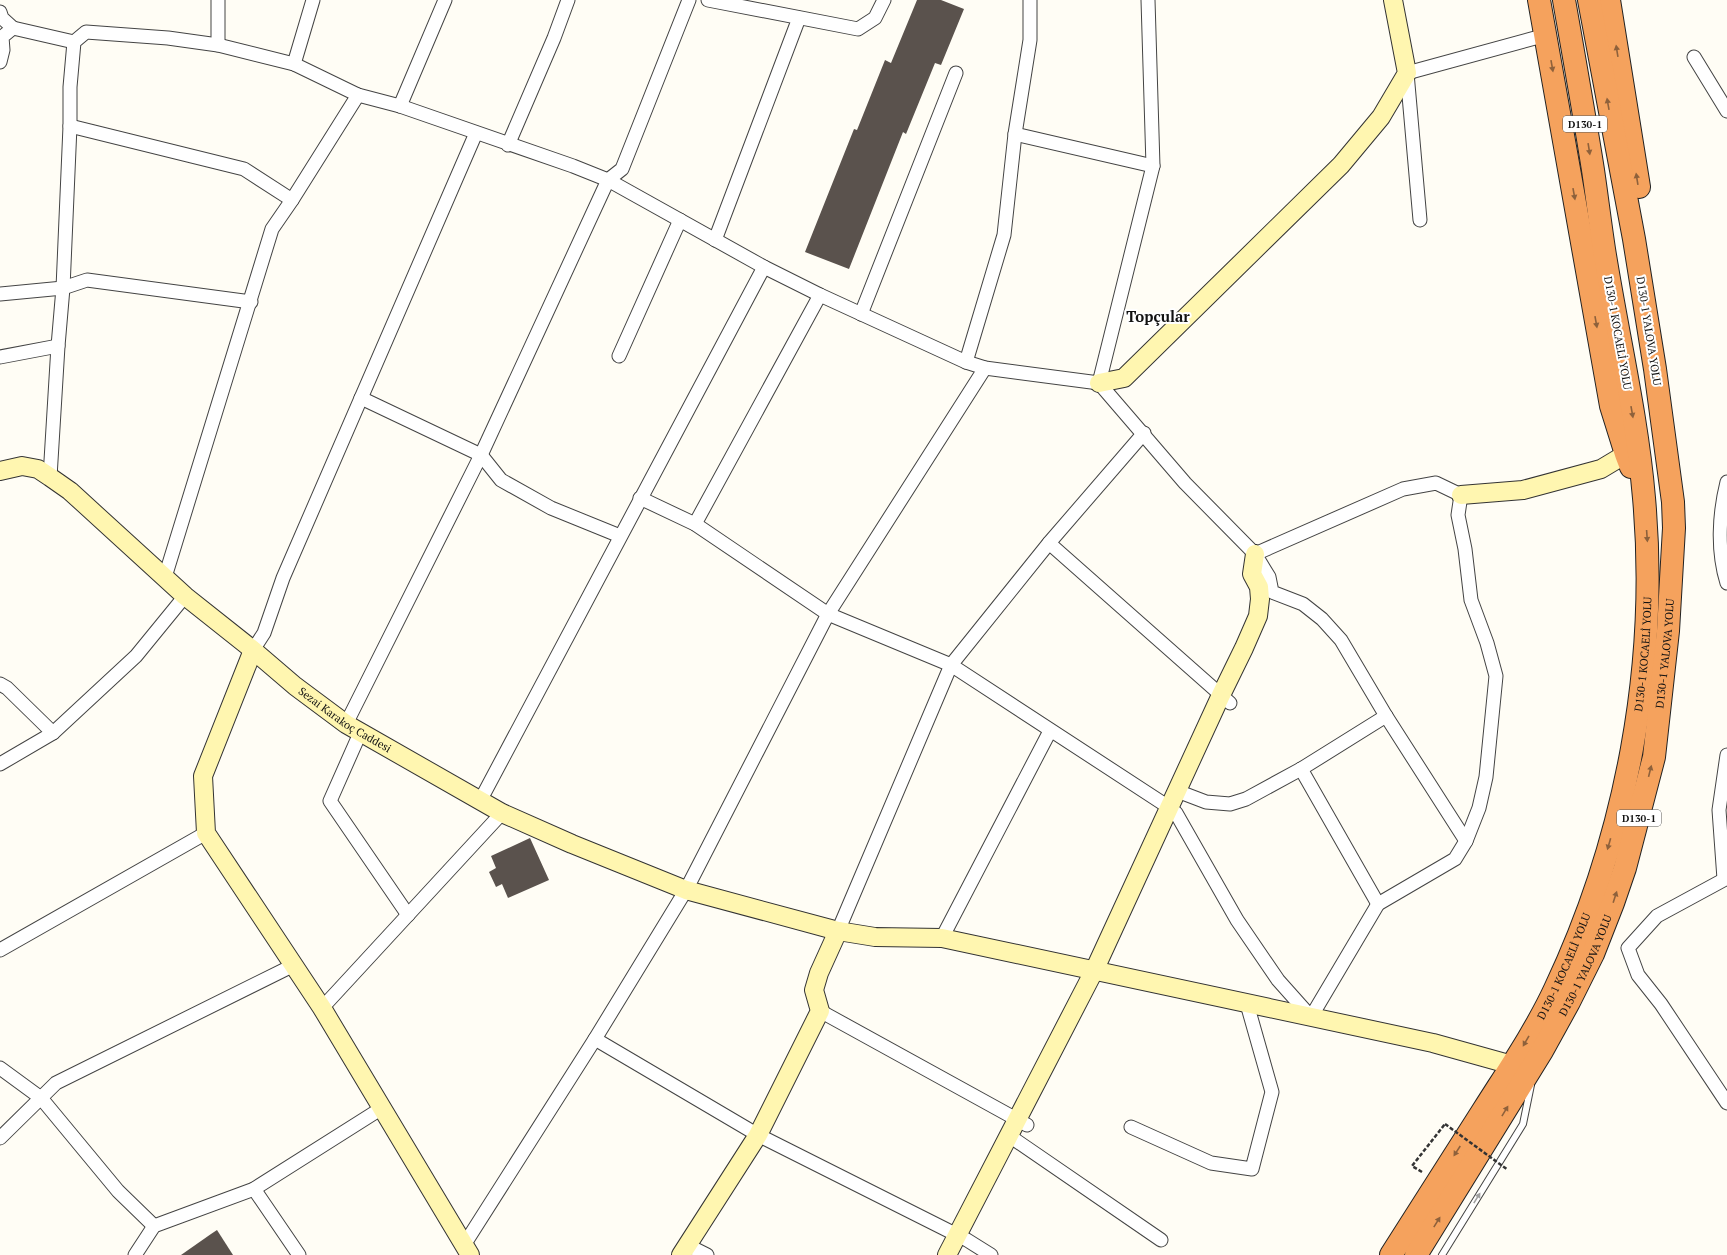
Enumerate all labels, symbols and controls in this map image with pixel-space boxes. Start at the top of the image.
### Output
one-way arrow [1614,45,1620,57]
one-way arrow [1549,60,1555,72]
one-way arrow [1605,98,1611,111]
road number: D130-1 [1563,116,1607,132]
one-way arrow [1586,143,1592,155]
one-way arrow [1634,173,1640,185]
one-way arrow [1571,188,1577,200]
street label: D130-1 KOCAELİ YOLU [1601,275,1635,391]
street label: D130-1 YALOVA YOLU [1633,275,1665,387]
district label: Topçular [1126,306,1190,326]
one-way arrow [1594,316,1600,328]
one-way arrow [1629,406,1635,418]
one-way arrow [1643,530,1650,542]
street label: D130-1 KOCAELİ YOLU [1631,596,1654,712]
street label: D130-1 YALOVA YOLU [1652,598,1677,709]
street label: Sezai Karakoç Caddesi [296,684,394,755]
one-way arrow [1648,765,1654,778]
road number: D130-1 [1617,810,1661,826]
one-way arrow [1606,839,1612,851]
one-way arrow [1613,890,1619,902]
street label: D130-1 KOCAELİ YOLU [1534,910,1594,1022]
street label: D130-1 YALOVA YOLU [1556,912,1615,1018]
one-way arrow [1523,1035,1529,1047]
one-way arrow [1501,1106,1509,1116]
one-way arrow [1454,1145,1461,1157]
one-way arrow [1473,1193,1481,1203]
one-way arrow [1433,1217,1441,1227]

